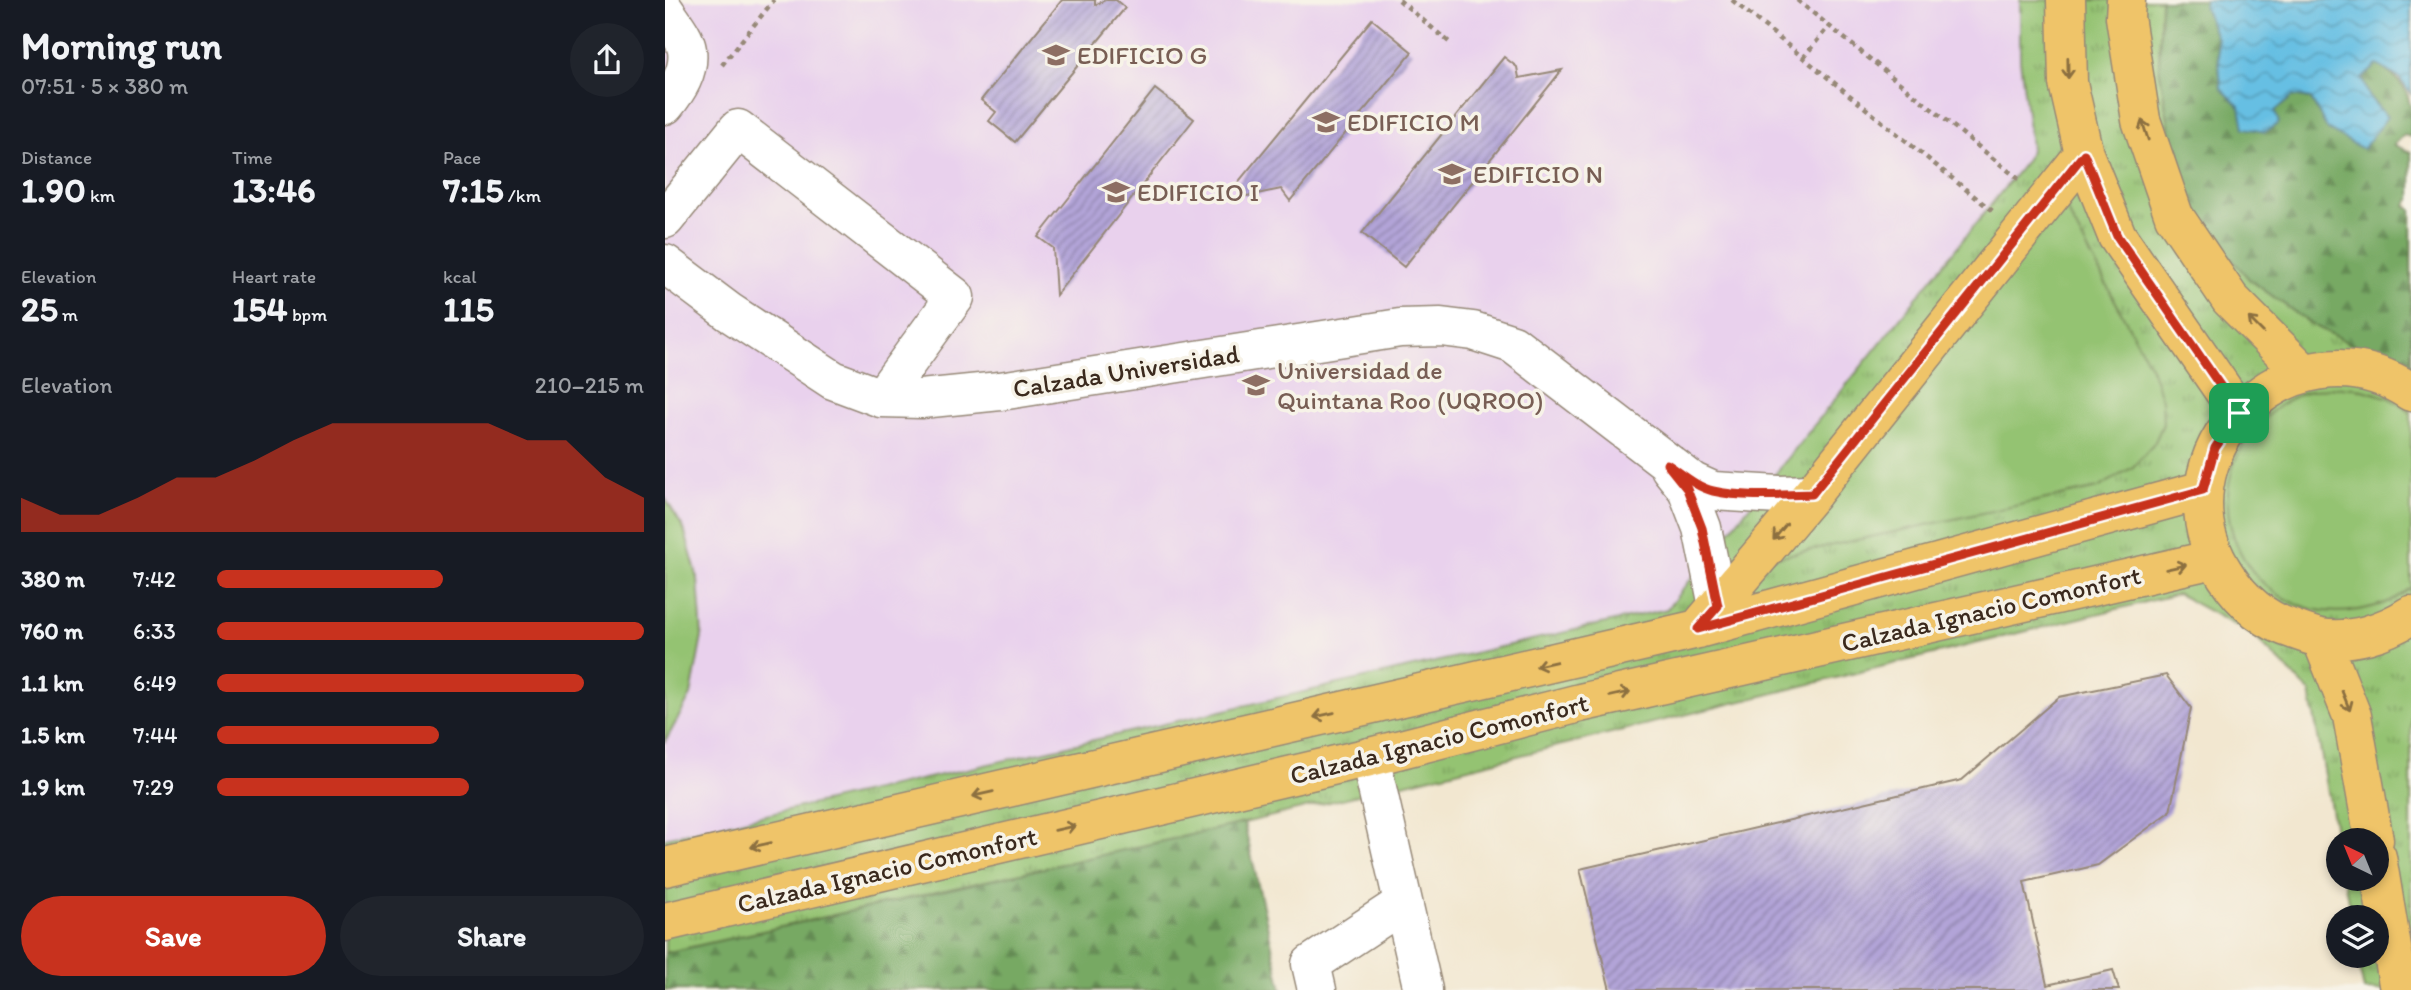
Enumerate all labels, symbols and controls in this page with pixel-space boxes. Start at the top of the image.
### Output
text: Morning run [21,23,222,69]
button: share [570,23,644,97]
place label: EDIFICIO G [1077,39,1207,71]
school or university icon: EDIFICIO G [1041,40,1071,70]
one-way arrow [2061,56,2075,79]
text: 07:51 · 5 × 380 m [21,72,188,100]
place label: EDIFICIO M [1347,106,1480,138]
school or university icon: EDIFICIO M [1311,107,1341,137]
one-way arrow [2138,119,2151,141]
text: Distance [21,146,92,169]
text: Time [232,146,273,169]
text: Pace [443,146,481,169]
place label: EDIFICIO N [1473,158,1603,190]
school or university icon: EDIFICIO N [1437,159,1467,189]
text: 1.90 [21,169,86,211]
text: 13:46 [232,169,315,211]
text: 7:15 [443,169,504,211]
place label: EDIFICIO I [1137,176,1259,208]
school or university icon: EDIFICIO I [1101,177,1131,207]
text: km [86,184,115,207]
text: /km [504,184,541,207]
text: Elevation [21,265,97,288]
text: Heart rate [232,265,316,288]
text: kcal [443,265,477,288]
text: 25 [21,288,58,330]
text: 154 [232,288,288,330]
text: 115 [443,288,494,330]
text: m [58,303,78,326]
text: bpm [288,303,327,326]
one-way arrow [2247,316,2264,333]
street label: Calzada Universidad [1010,337,1242,405]
place label: Universidad de Quintana Roo (UQROO) [1277,354,1543,416]
school or university icon: Universidad de Quintana Roo (UQROO) [1241,370,1271,400]
text: Elevation [21,371,112,399]
text: 210–215 m [535,371,644,399]
pin [2209,383,2269,443]
icon: arrive [2220,394,2258,432]
one-way arrow [1772,522,1788,540]
street label: Calzada Ignacio Comonfort [1838,559,2144,659]
one-way arrow [2164,560,2187,573]
text: 380 m [21,565,85,593]
text: 7:42 [133,565,176,593]
text: 760 m [21,617,83,645]
text: 6:33 [133,617,176,645]
one-way arrow [1535,659,1557,672]
text: 1.1 km [21,669,84,697]
text: 6:49 [133,669,177,697]
street label: Calzada Ignacio Comonfort [1287,686,1592,792]
one-way arrow [1608,687,1631,700]
one-way arrow [2341,690,2354,712]
one-way arrow [1313,709,1336,723]
text: 1.5 km [21,721,85,749]
text: 7:44 [133,721,178,749]
text: 1.9 km [21,773,85,801]
text: 7:29 [133,773,174,801]
one-way arrow [972,787,995,801]
street label: Calzada Ignacio Comonfort [734,820,1040,920]
one-way arrow [1054,821,1076,834]
north arrow [2326,828,2389,891]
map controls [2326,828,2389,968]
one-way arrow [750,838,773,852]
button: Save [21,896,326,976]
button: Share [340,896,644,976]
button: layers [2326,905,2389,968]

